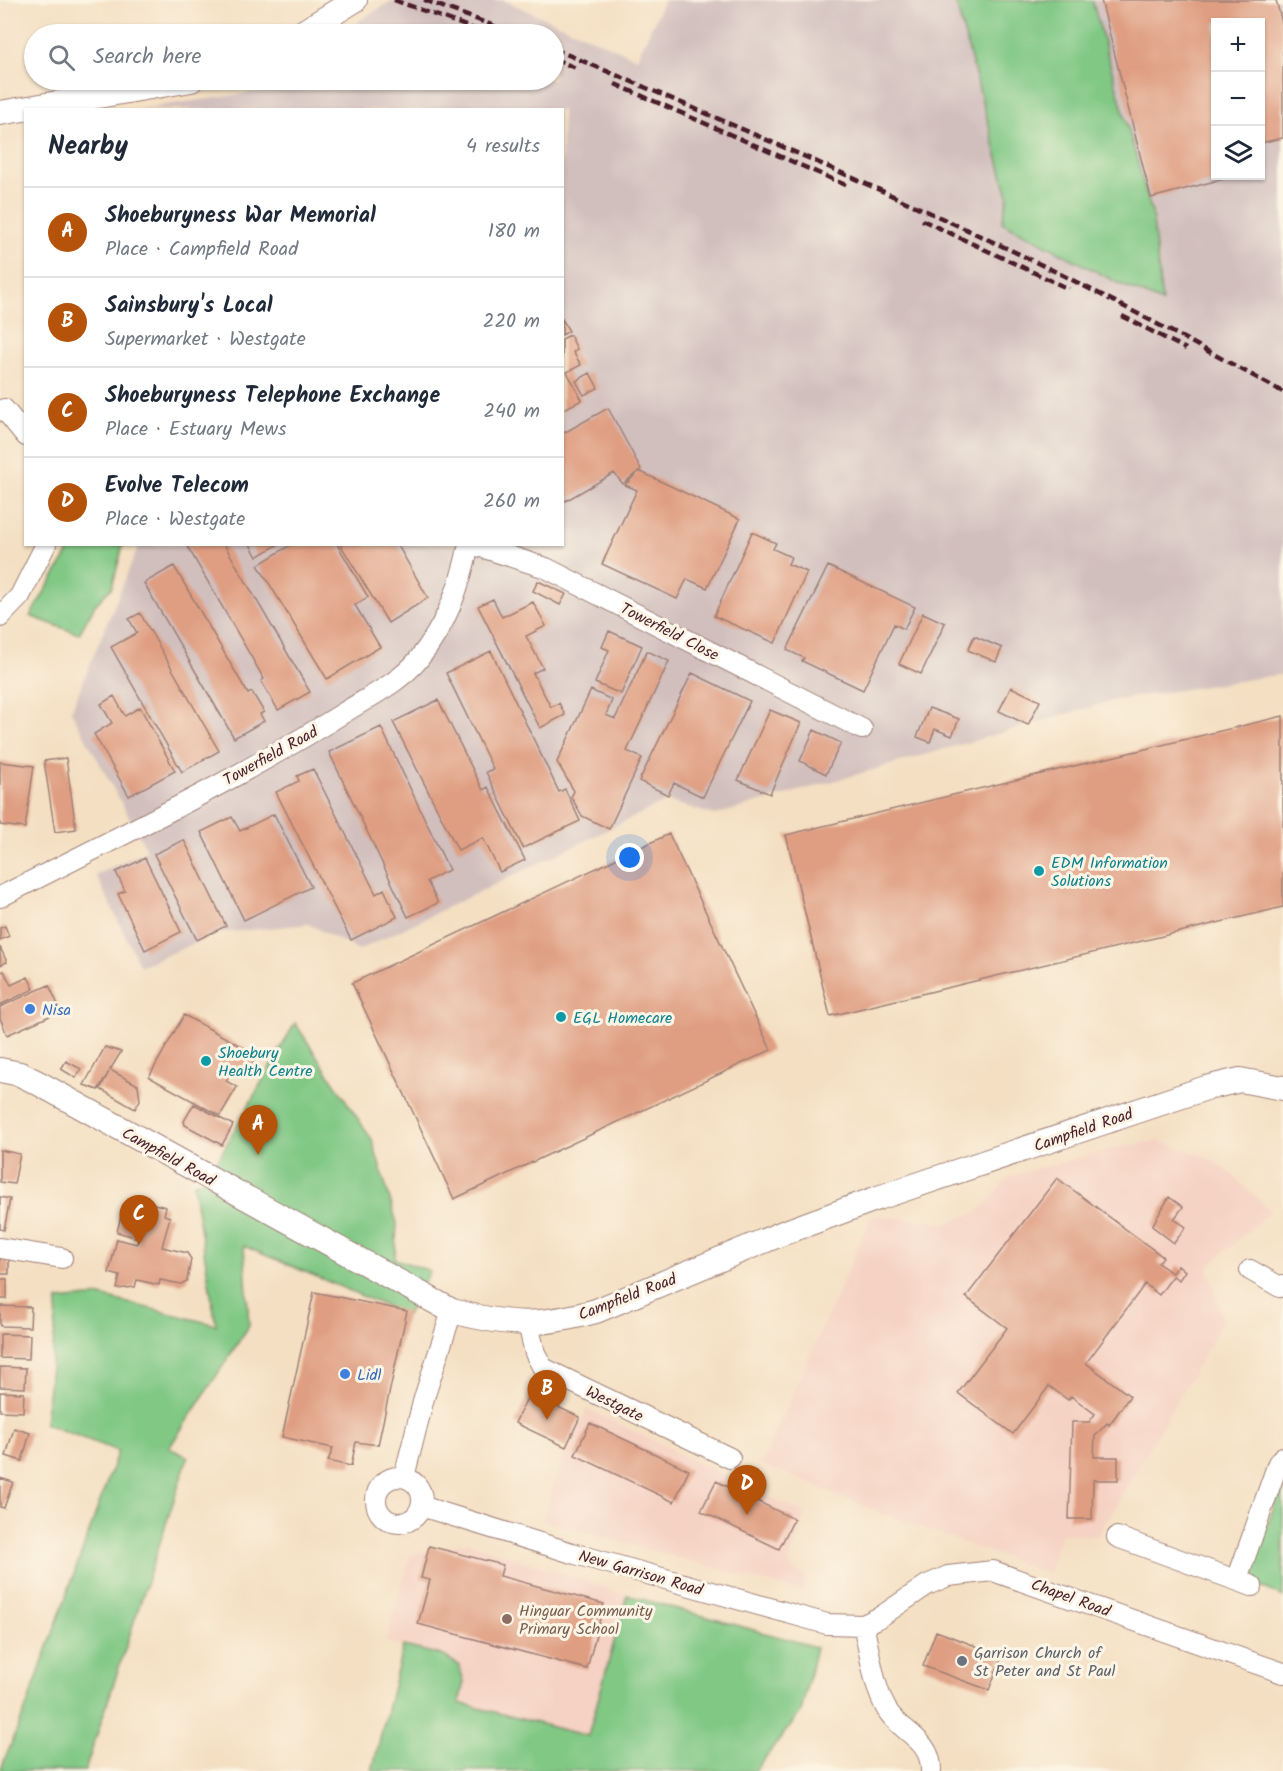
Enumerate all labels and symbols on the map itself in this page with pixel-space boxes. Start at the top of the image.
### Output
street label: Towerfield Close [616,597,723,668]
street label: Towerfield Road [219,719,324,793]
your location [615,843,644,872]
place label: EDM Information Solutions [1051,851,1168,894]
marker: EDM Information Solutions [1032,864,1046,878]
place label: Nisa [42,998,71,1023]
marker: Nisa [23,1002,37,1016]
place label: EGL Homecare [573,1006,672,1031]
marker: EGL Homecare [554,1010,568,1024]
place label: Shoebury Health Centre [218,1041,313,1084]
marker: Shoebury Health Centre [199,1054,213,1068]
street label: Campfield Road [1030,1101,1137,1159]
pin: A [238,1106,278,1155]
street label: Campfield Road [117,1121,220,1194]
pin: C [120,1196,158,1245]
street label: Campfield Road [575,1267,681,1328]
place label: Lidl [357,1363,382,1388]
marker: Lidl [338,1367,352,1381]
pin: B [528,1370,566,1420]
street label: Westgate [581,1380,647,1429]
pin: D [728,1466,766,1515]
street label: New Garrison Road [576,1544,707,1603]
street label: Chapel Road [1027,1572,1115,1625]
place label: Hinguar Community Primary School [519,1599,653,1642]
marker: Hinguar Community Primary School [500,1612,514,1626]
place label: Garrison Church of St Peter and St Paul [974,1641,1116,1684]
marker: Garrison Church of St Peter and St Paul [955,1654,969,1668]

